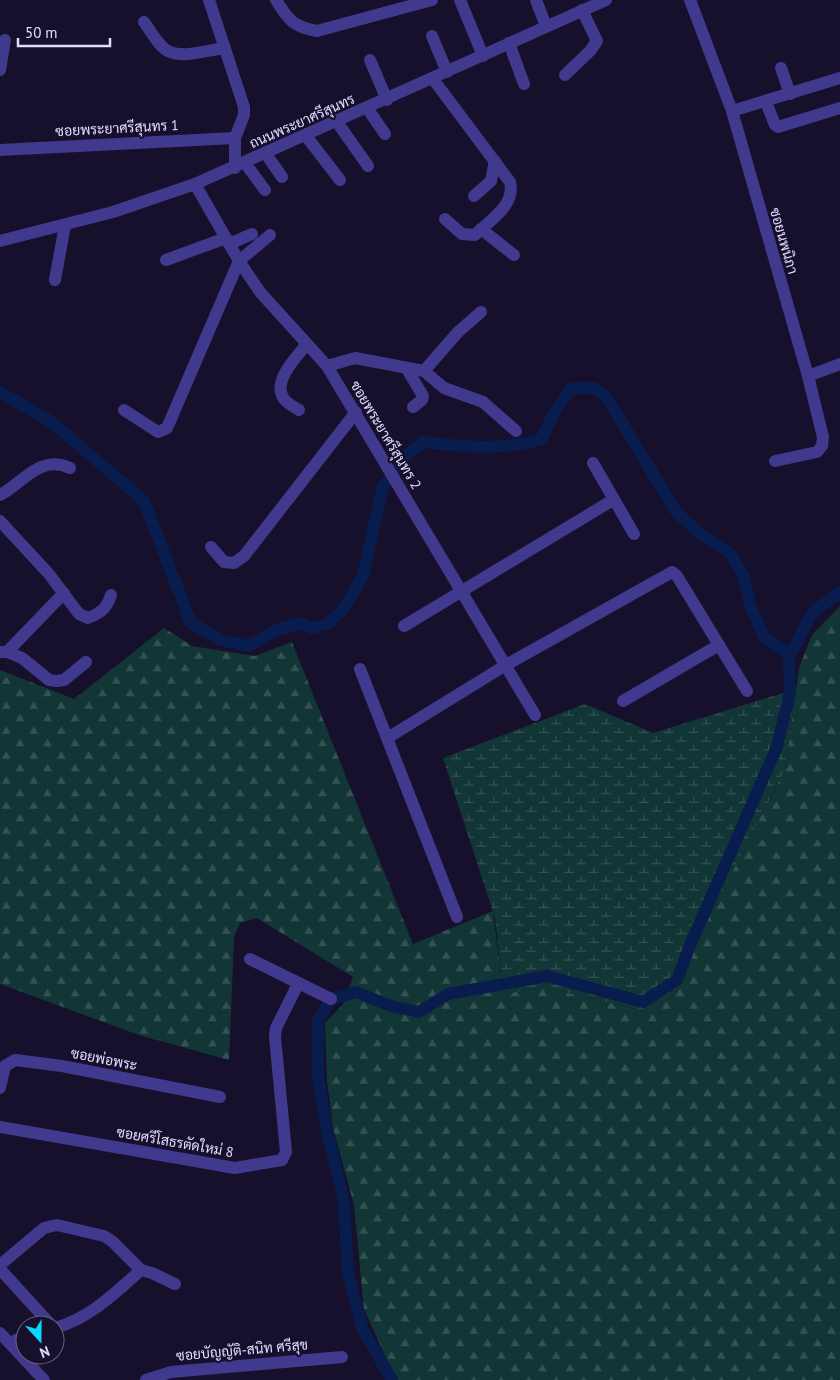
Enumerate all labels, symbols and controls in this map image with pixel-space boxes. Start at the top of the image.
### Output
scale bar [18,15,110,47]
text: 50 m [25,23,58,42]
street label: ถนนพระยาศรีสุนทร [247,90,358,153]
street label: ซอยพระยาศรีสุนทร 1 [55,116,179,141]
street label: ซอยนพนิภา [766,206,802,276]
street label: ซอยพระยาศรีสุนทร 2 [346,377,426,493]
street label: ซอยพ่อพระ [69,1044,139,1074]
street label: ซอยศรีโสธรตัดใหม่ 8 [115,1123,235,1161]
north arrow [15,1315,65,1365]
street label: ซอยบัญญัติ-สนิท ศรีสุข [175,1335,309,1366]
text: N [37,1342,52,1362]

